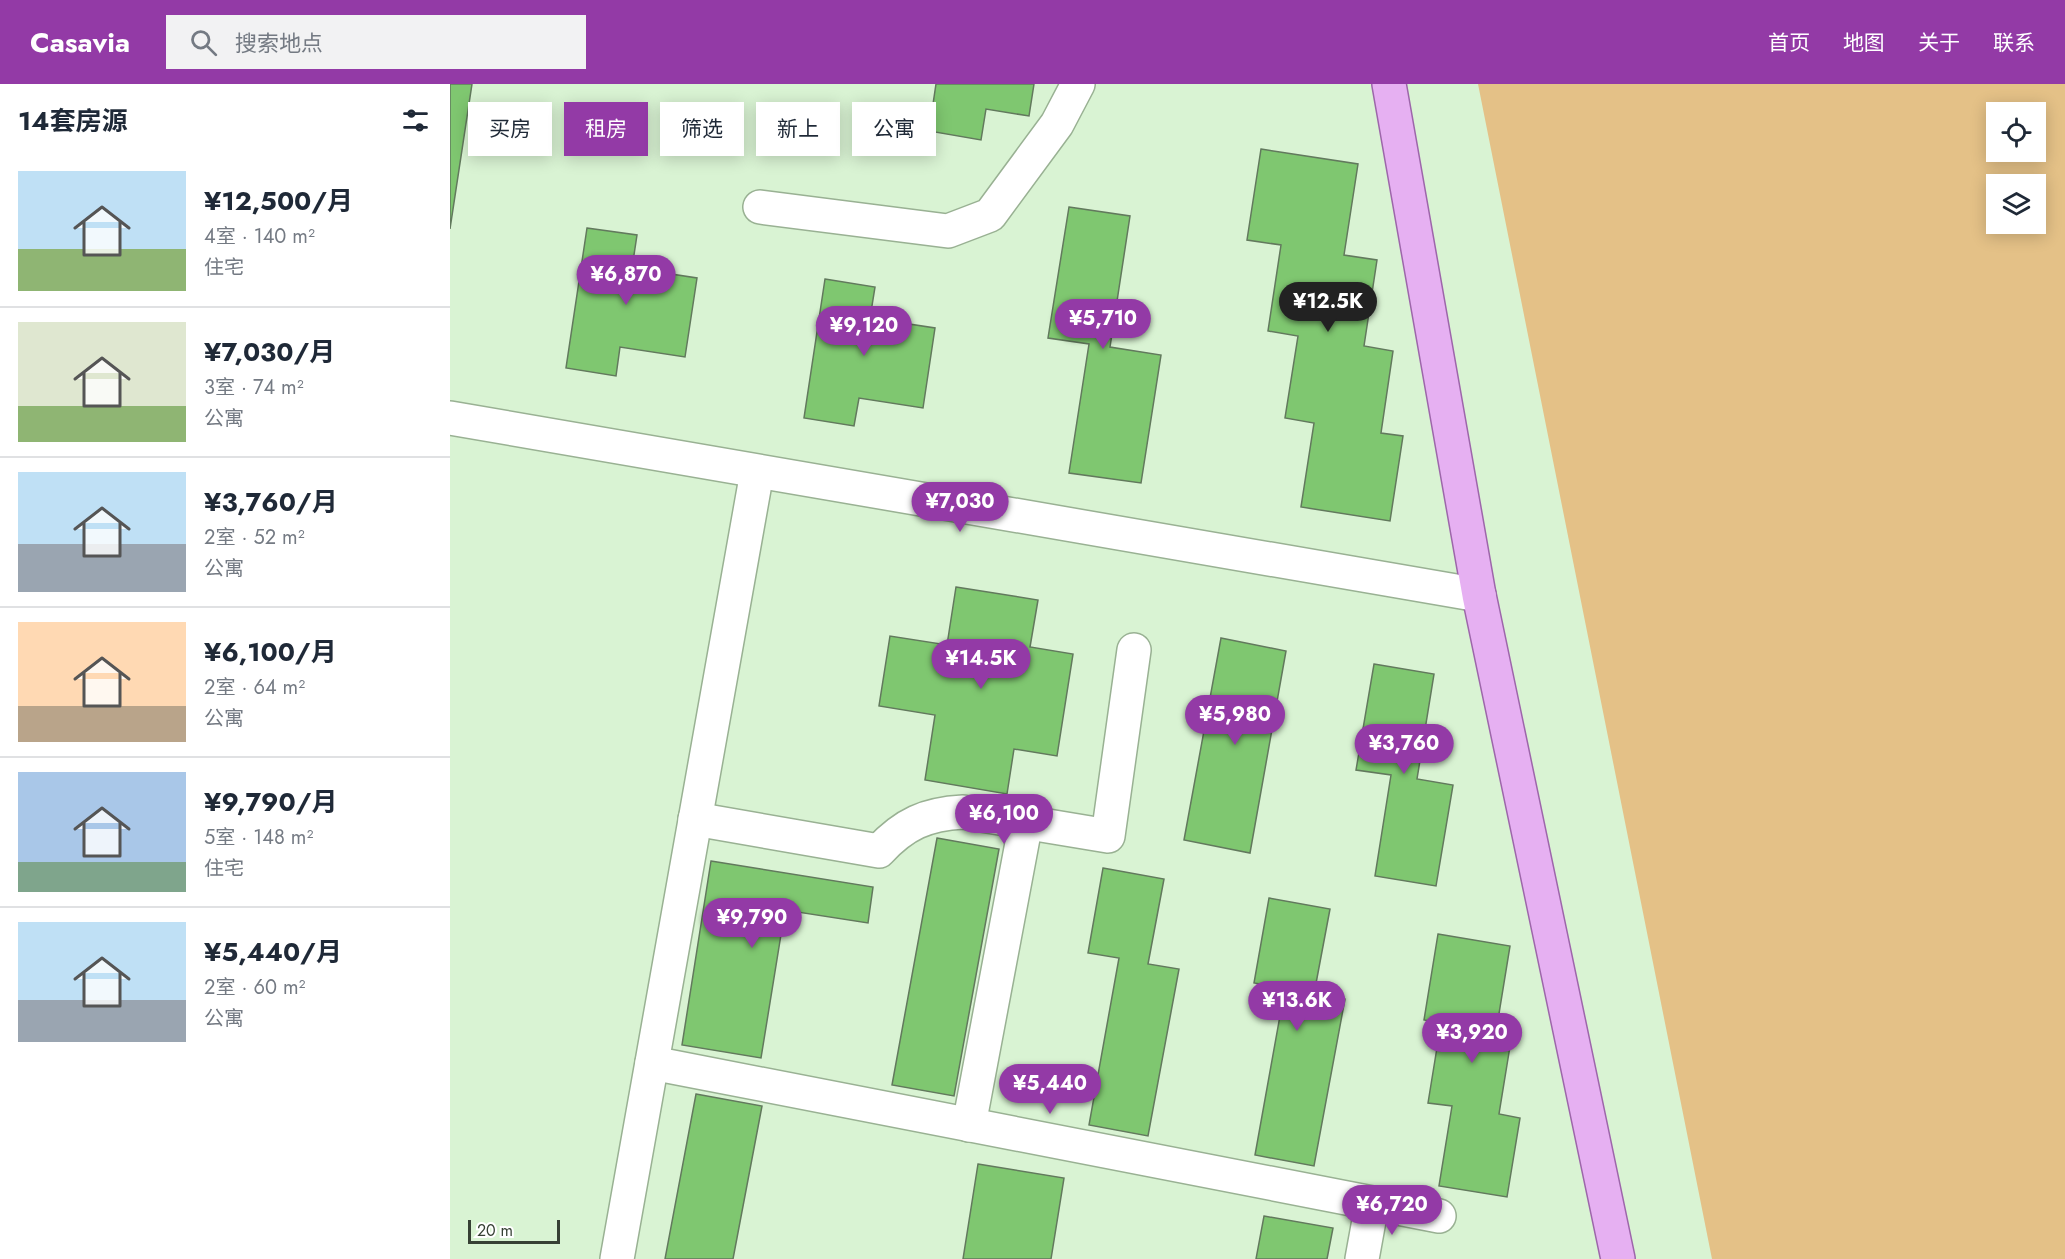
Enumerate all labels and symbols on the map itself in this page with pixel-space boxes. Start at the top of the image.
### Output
pin: ¥6,870 [577,255,675,306]
pin: ¥12.5K [1279,282,1377,333]
pin: ¥5,710 [1054,299,1152,350]
pin: ¥9,120 [815,306,913,357]
pin: ¥7,030 [911,482,1009,533]
pin: ¥14.5K [932,639,1030,690]
pin: ¥5,980 [1186,695,1284,746]
pin: ¥3,760 [1355,724,1453,775]
pin: ¥6,100 [955,794,1053,845]
pin: ¥9,790 [703,898,801,949]
pin: ¥13.6K [1248,981,1346,1032]
pin: ¥3,920 [1423,1013,1521,1064]
pin: ¥5,440 [1001,1064,1099,1115]
pin: ¥6,720 [1343,1185,1441,1236]
scale bar [468,1217,560,1244]

